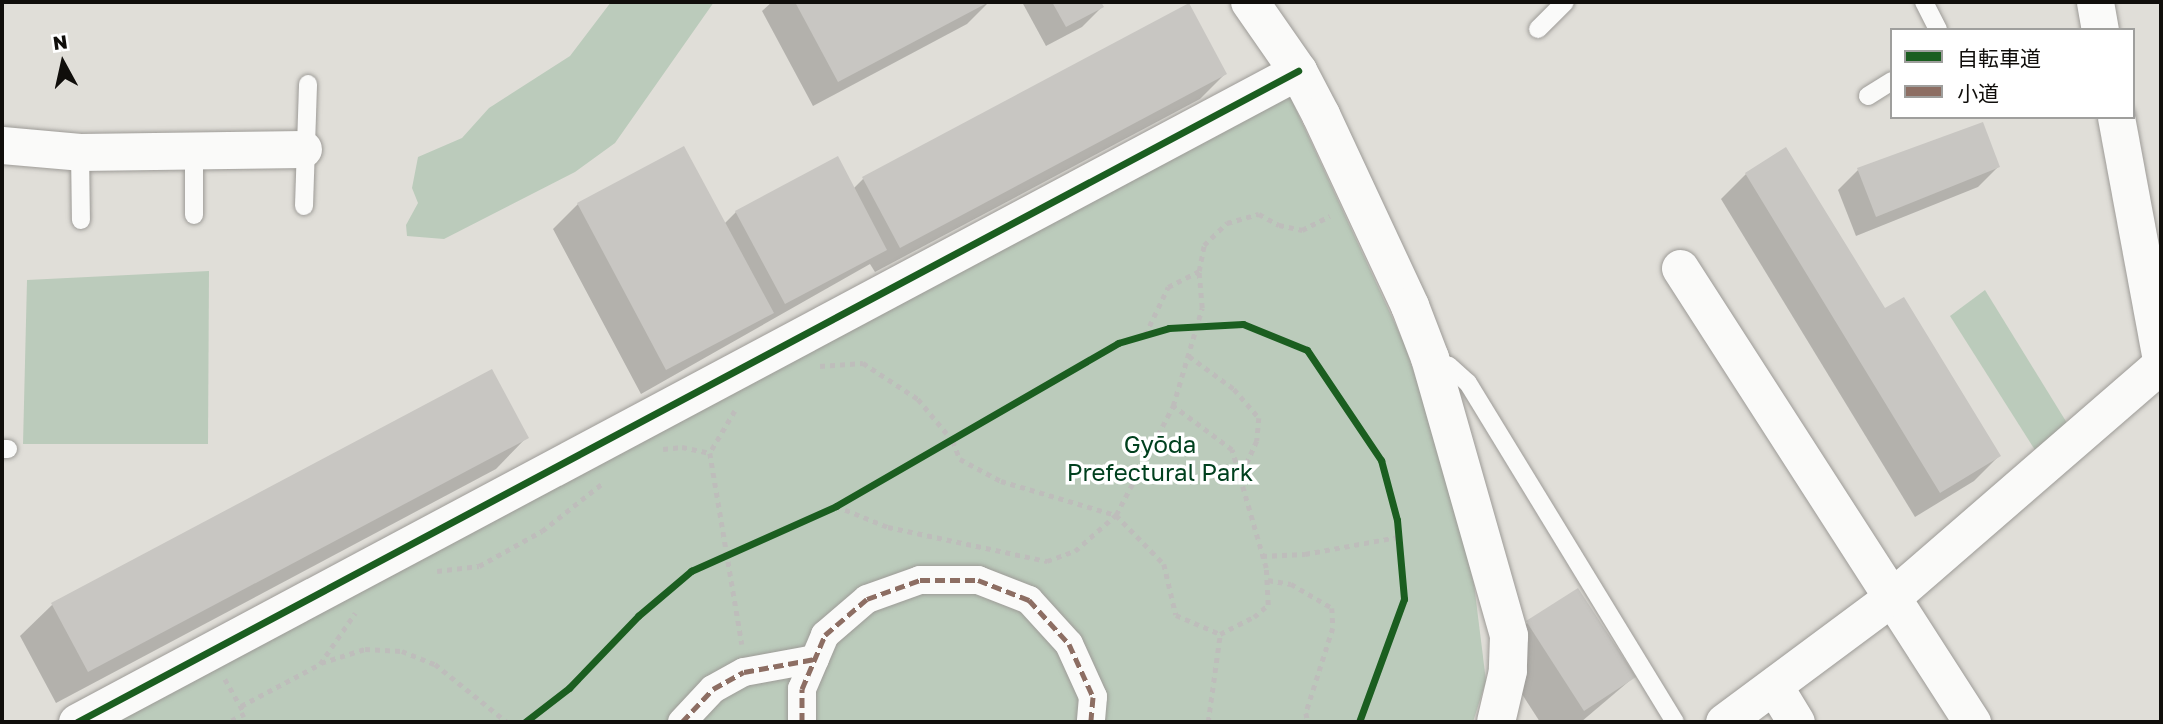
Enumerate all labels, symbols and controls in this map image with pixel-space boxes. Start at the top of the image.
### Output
north arrow [28,28,98,98]
legend [1890,28,2135,119]
text: N [51,29,69,54]
text: 自転車道 [1957,45,2041,71]
text: 小道 [1957,80,1999,106]
park label: Gyōda Prefectural Park [1067,430,1253,486]

